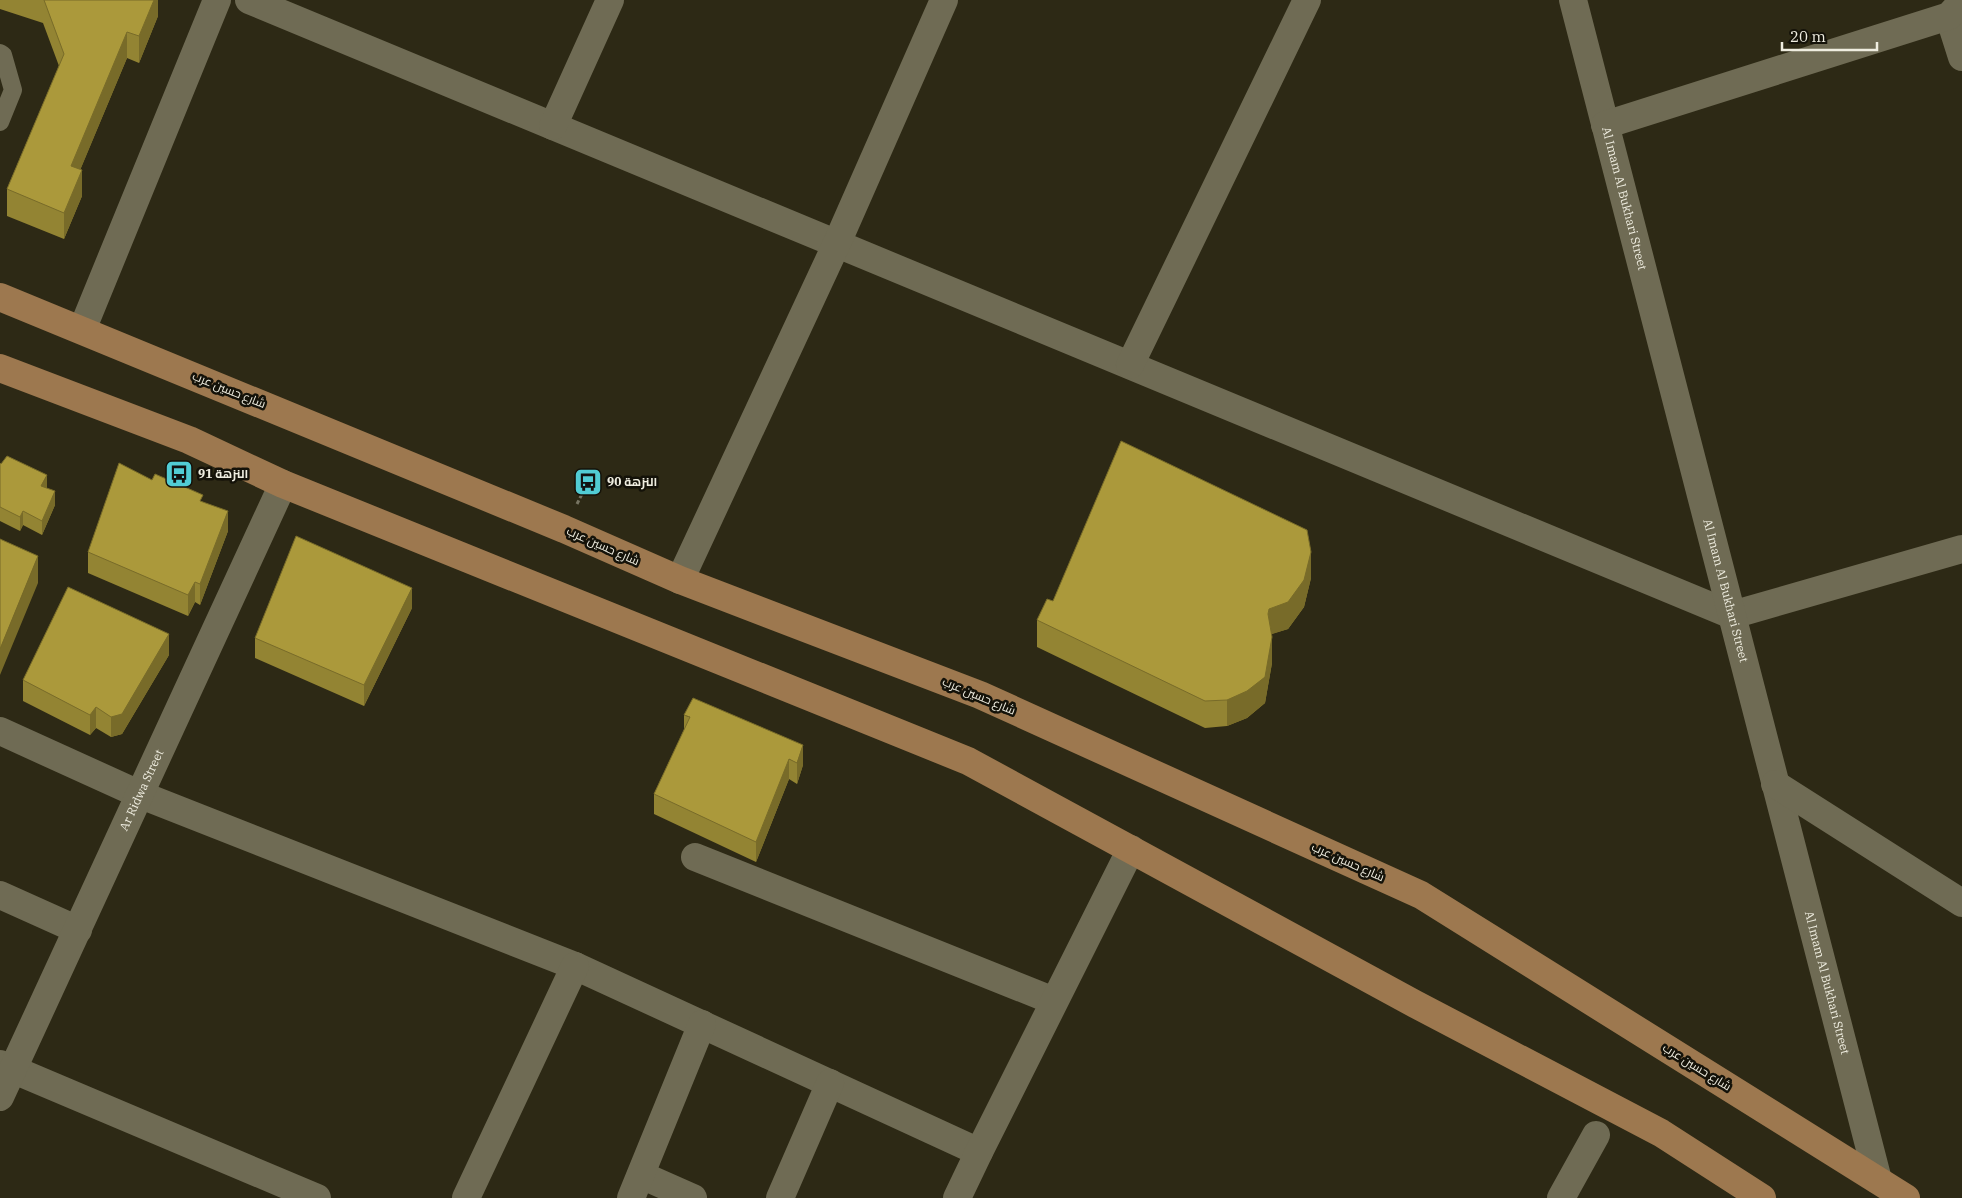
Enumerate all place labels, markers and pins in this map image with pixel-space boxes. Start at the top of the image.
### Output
bus stop icon: النزهة 91 [164,459,194,489]
place label: النزهة 91 [198,466,248,482]
bus stop icon: النزهة 90 [573,467,603,497]
place label: النزهة 90 [607,474,657,490]

